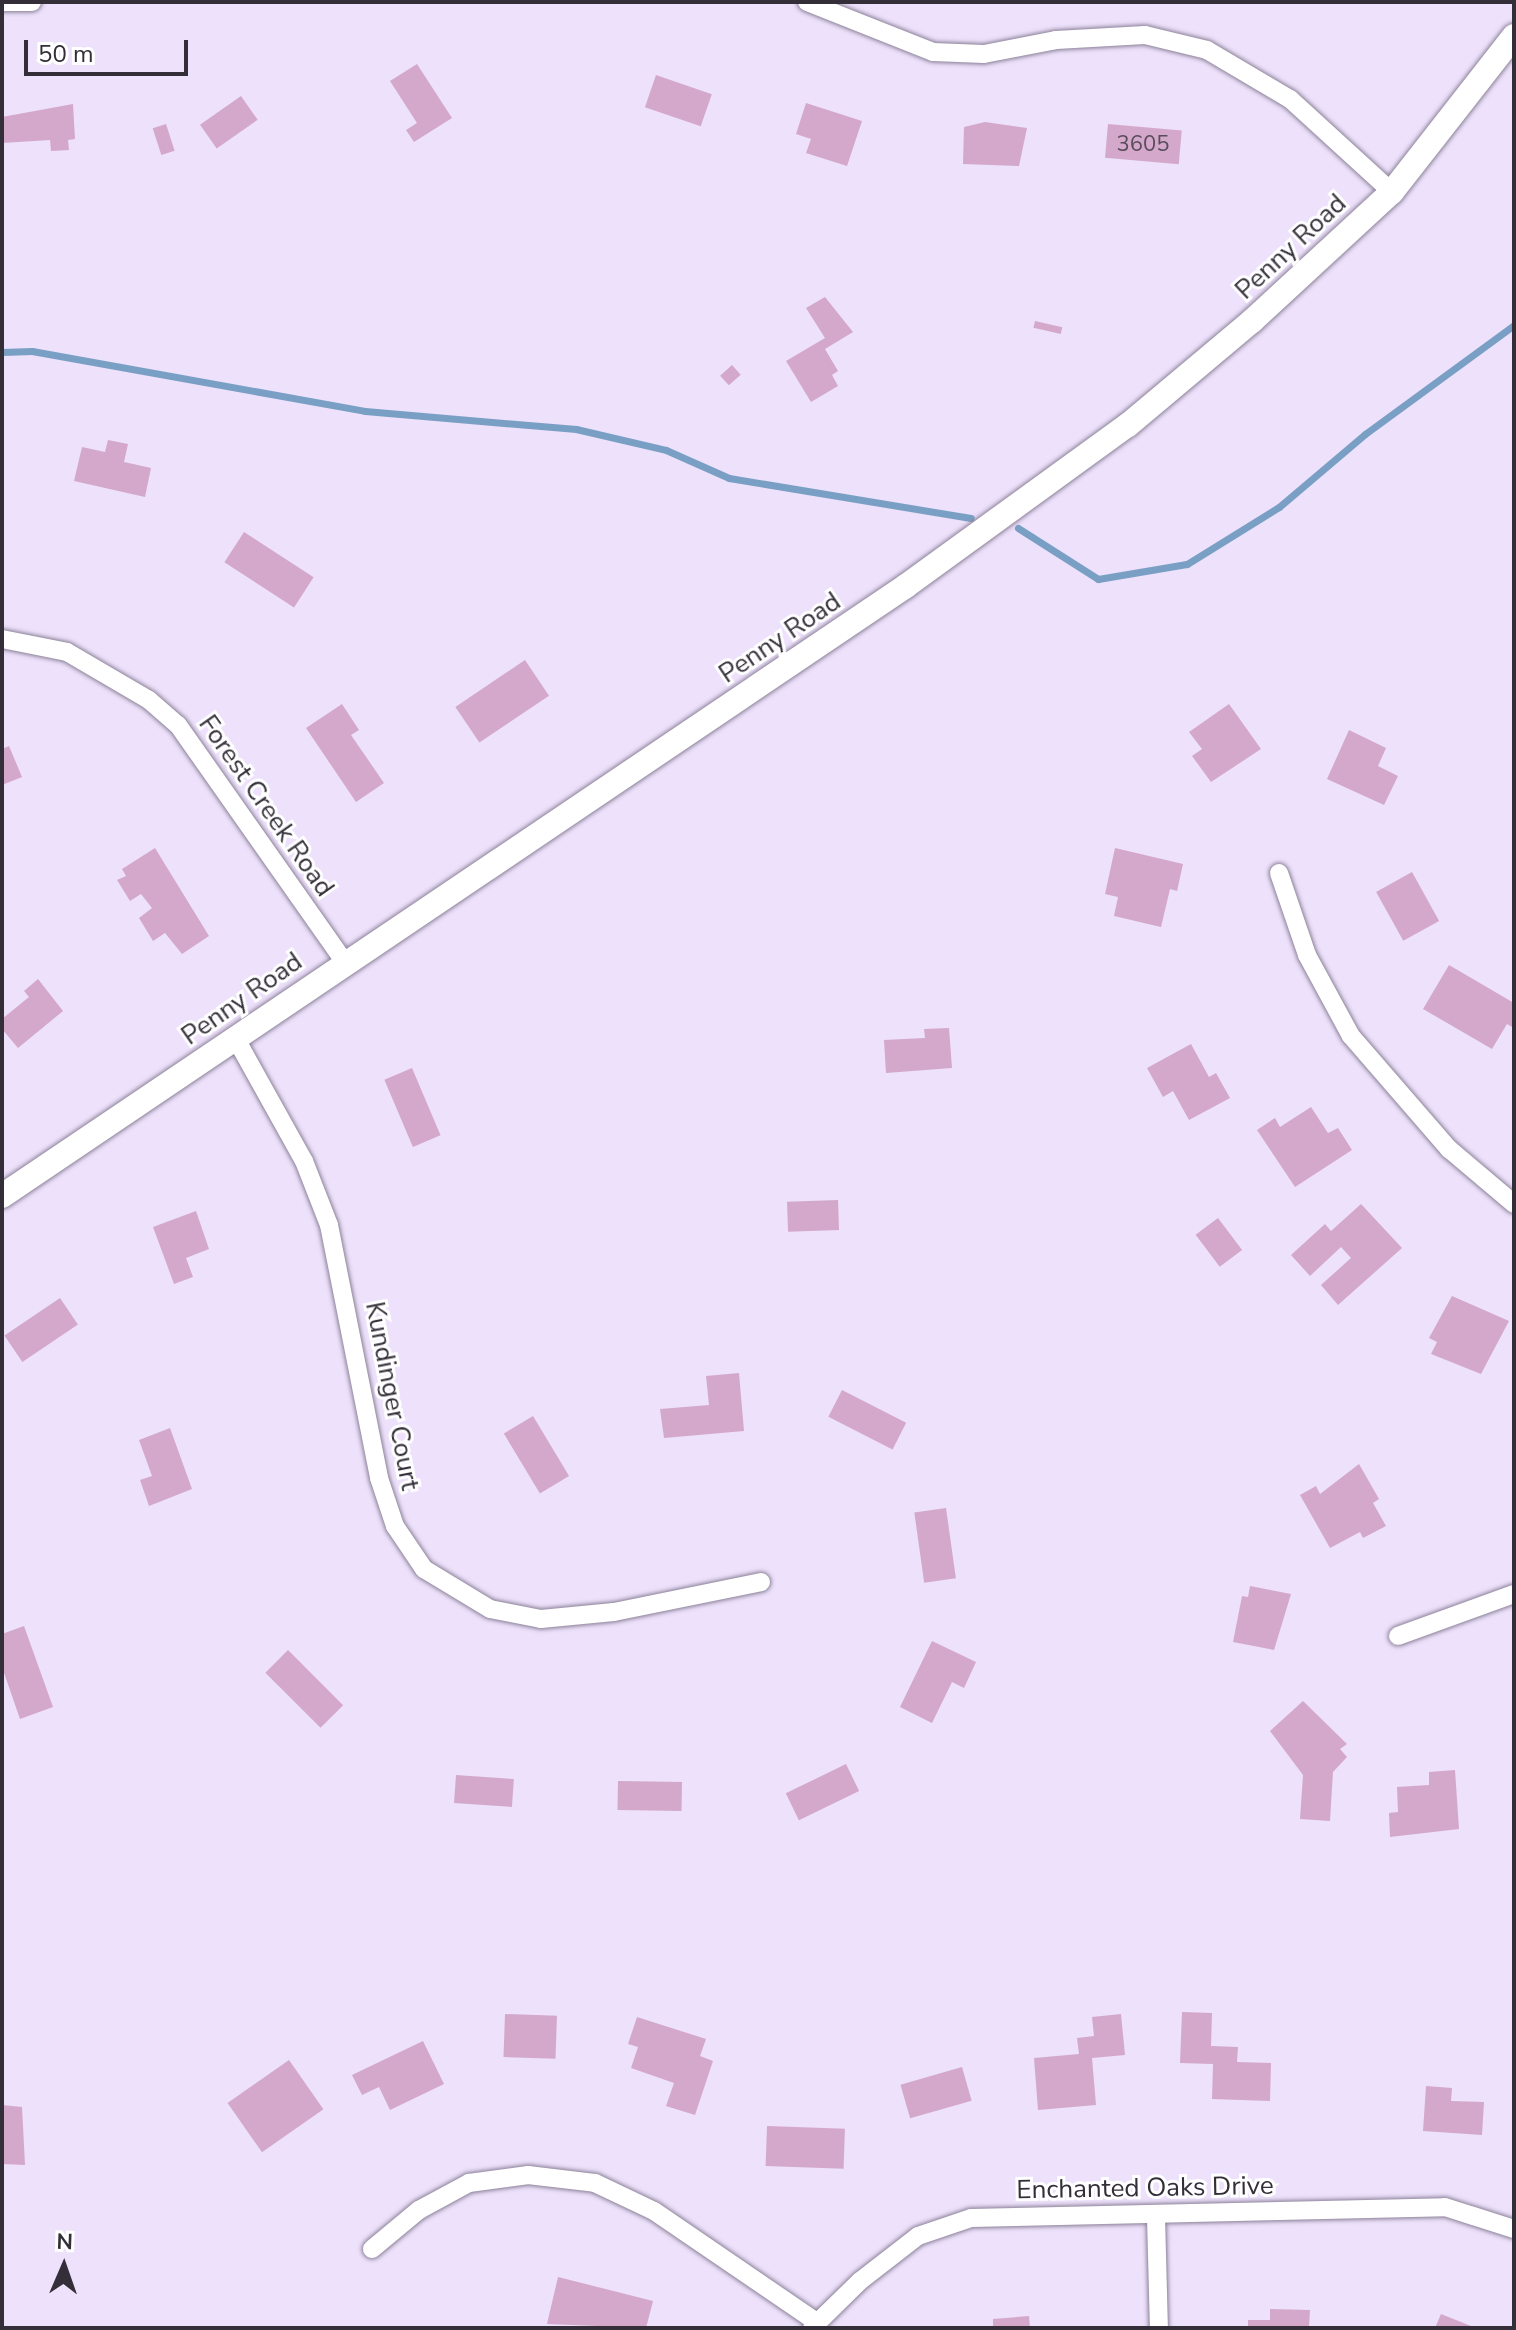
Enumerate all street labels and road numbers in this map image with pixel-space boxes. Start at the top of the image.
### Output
street label: Penny Road [1229,188,1353,306]
street label: Penny Road [713,586,847,690]
street label: Forest Creek Road [192,709,340,903]
street label: Penny Road [176,946,308,1052]
street label: Kundinger Court [358,1299,426,1493]
street label: Enchanted Oaks Drive [1016,2170,1274,2206]

